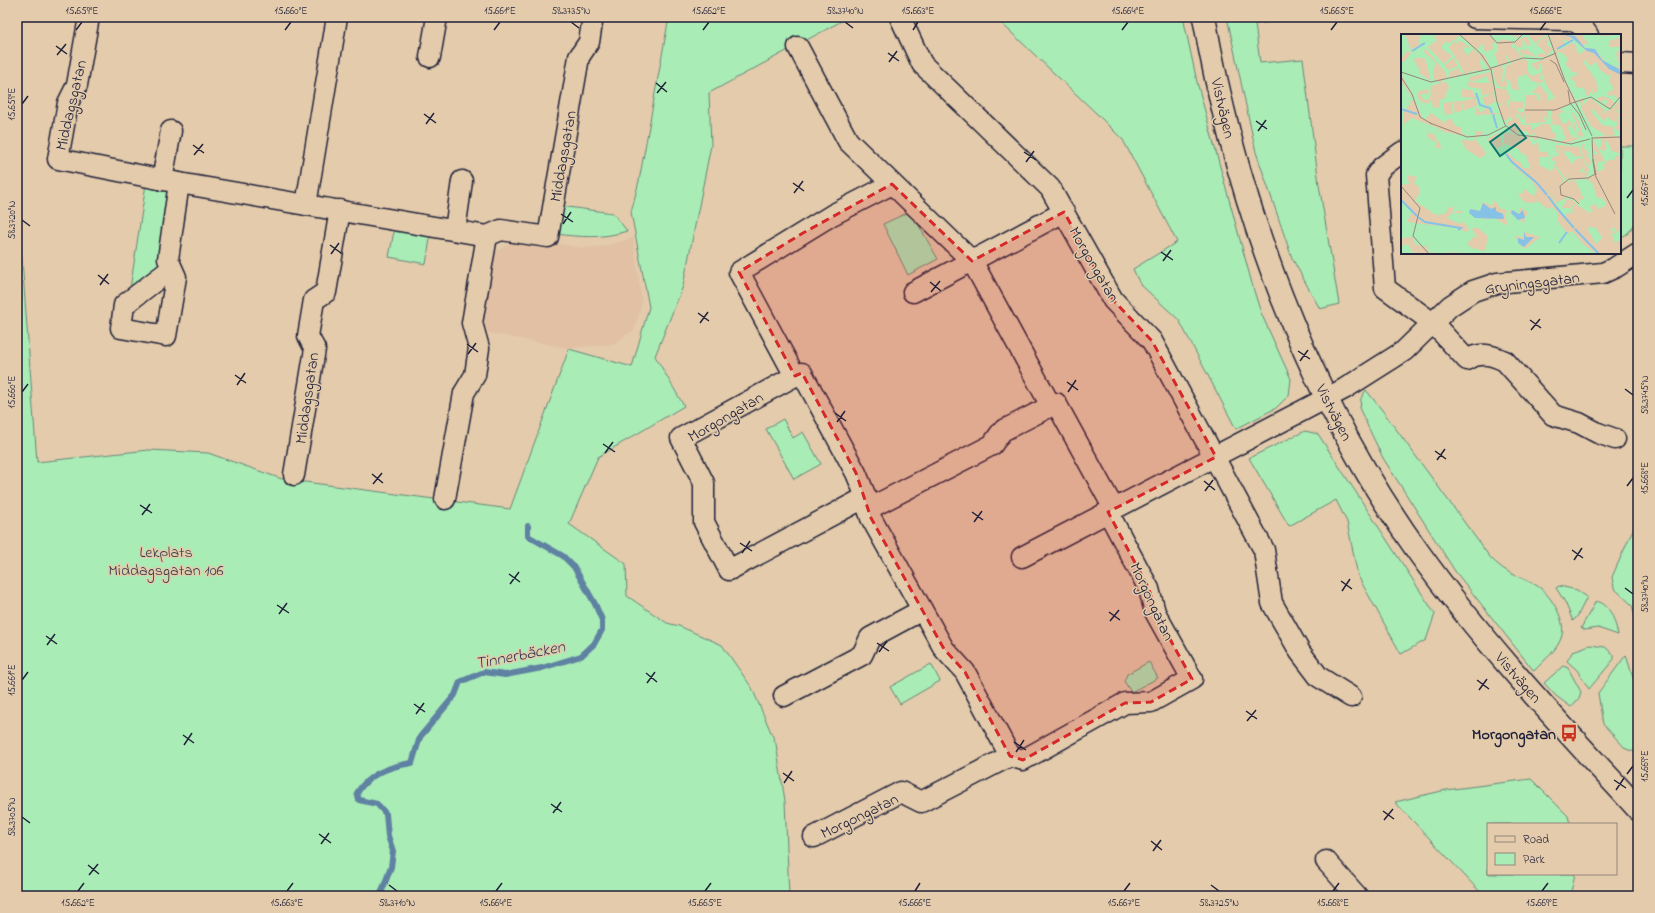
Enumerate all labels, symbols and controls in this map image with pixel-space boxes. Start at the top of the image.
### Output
text: 15.659°E [66,4,98,19]
text: 15.660°E [275,4,307,19]
text: 15.661°E [484,4,516,19]
text: 58.3735°N [551,4,591,19]
text: 15.662°E [692,4,726,19]
text: 58.3740°N [826,4,864,19]
text: 15.663°E [902,4,934,19]
text: 15.664°E [1112,4,1144,19]
text: 15.665°E [1320,4,1354,19]
text: 15.666°E [1530,4,1562,19]
inset map [1401,34,1621,254]
street label: Middagsgatan [50,58,94,153]
street label: Vistvägen [1203,75,1241,141]
text: 15.659°E [5,88,20,120]
street label: Middagsgatan [544,109,584,204]
text: 15.667°E [1638,174,1653,206]
text: 58.3720°N [5,201,20,239]
street label: Morgongatan [1062,223,1125,308]
street label: Gryningsgatan [1483,266,1581,302]
street label: Middagsgatan [290,351,326,446]
text: 58.3745°N [1638,375,1653,415]
text: 15.660°E [5,376,20,408]
street label: Vistvägen [1308,379,1358,446]
street label: Morgongatan [684,386,769,449]
text: 15.668°E [1638,462,1653,494]
park label: Lekplats Middagsgatan 106 [108,541,224,583]
street label: Morgongatan [1123,559,1180,645]
text: 58.3740°N [1638,575,1653,613]
water label: Tinnerbäcken [473,634,568,676]
street label: Vistvägen [1488,647,1547,709]
text: 15.661°E [5,664,20,696]
place label: Morgongatan [1472,723,1556,748]
bus stop icon: Morgongatan [1559,723,1579,743]
text: 15.669°E [1638,750,1653,782]
street label: Morgongatan [817,788,903,846]
text: 58.3705°N [5,797,20,837]
legend [1487,823,1617,875]
text: Road [1523,831,1549,849]
text: Park [1523,851,1545,869]
text: 15.662°E [61,896,95,911]
text: 15.663°E [271,896,303,911]
text: 58.3710°N [379,896,416,911]
text: 15.664°E [480,896,512,911]
text: 15.665°E [688,896,722,911]
text: 15.666°E [899,896,931,911]
text: 15.667°E [1108,896,1140,911]
text: 58.3725°N [1199,896,1239,911]
text: 15.668°E [1317,896,1349,911]
text: 15.669°E [1526,896,1558,911]

